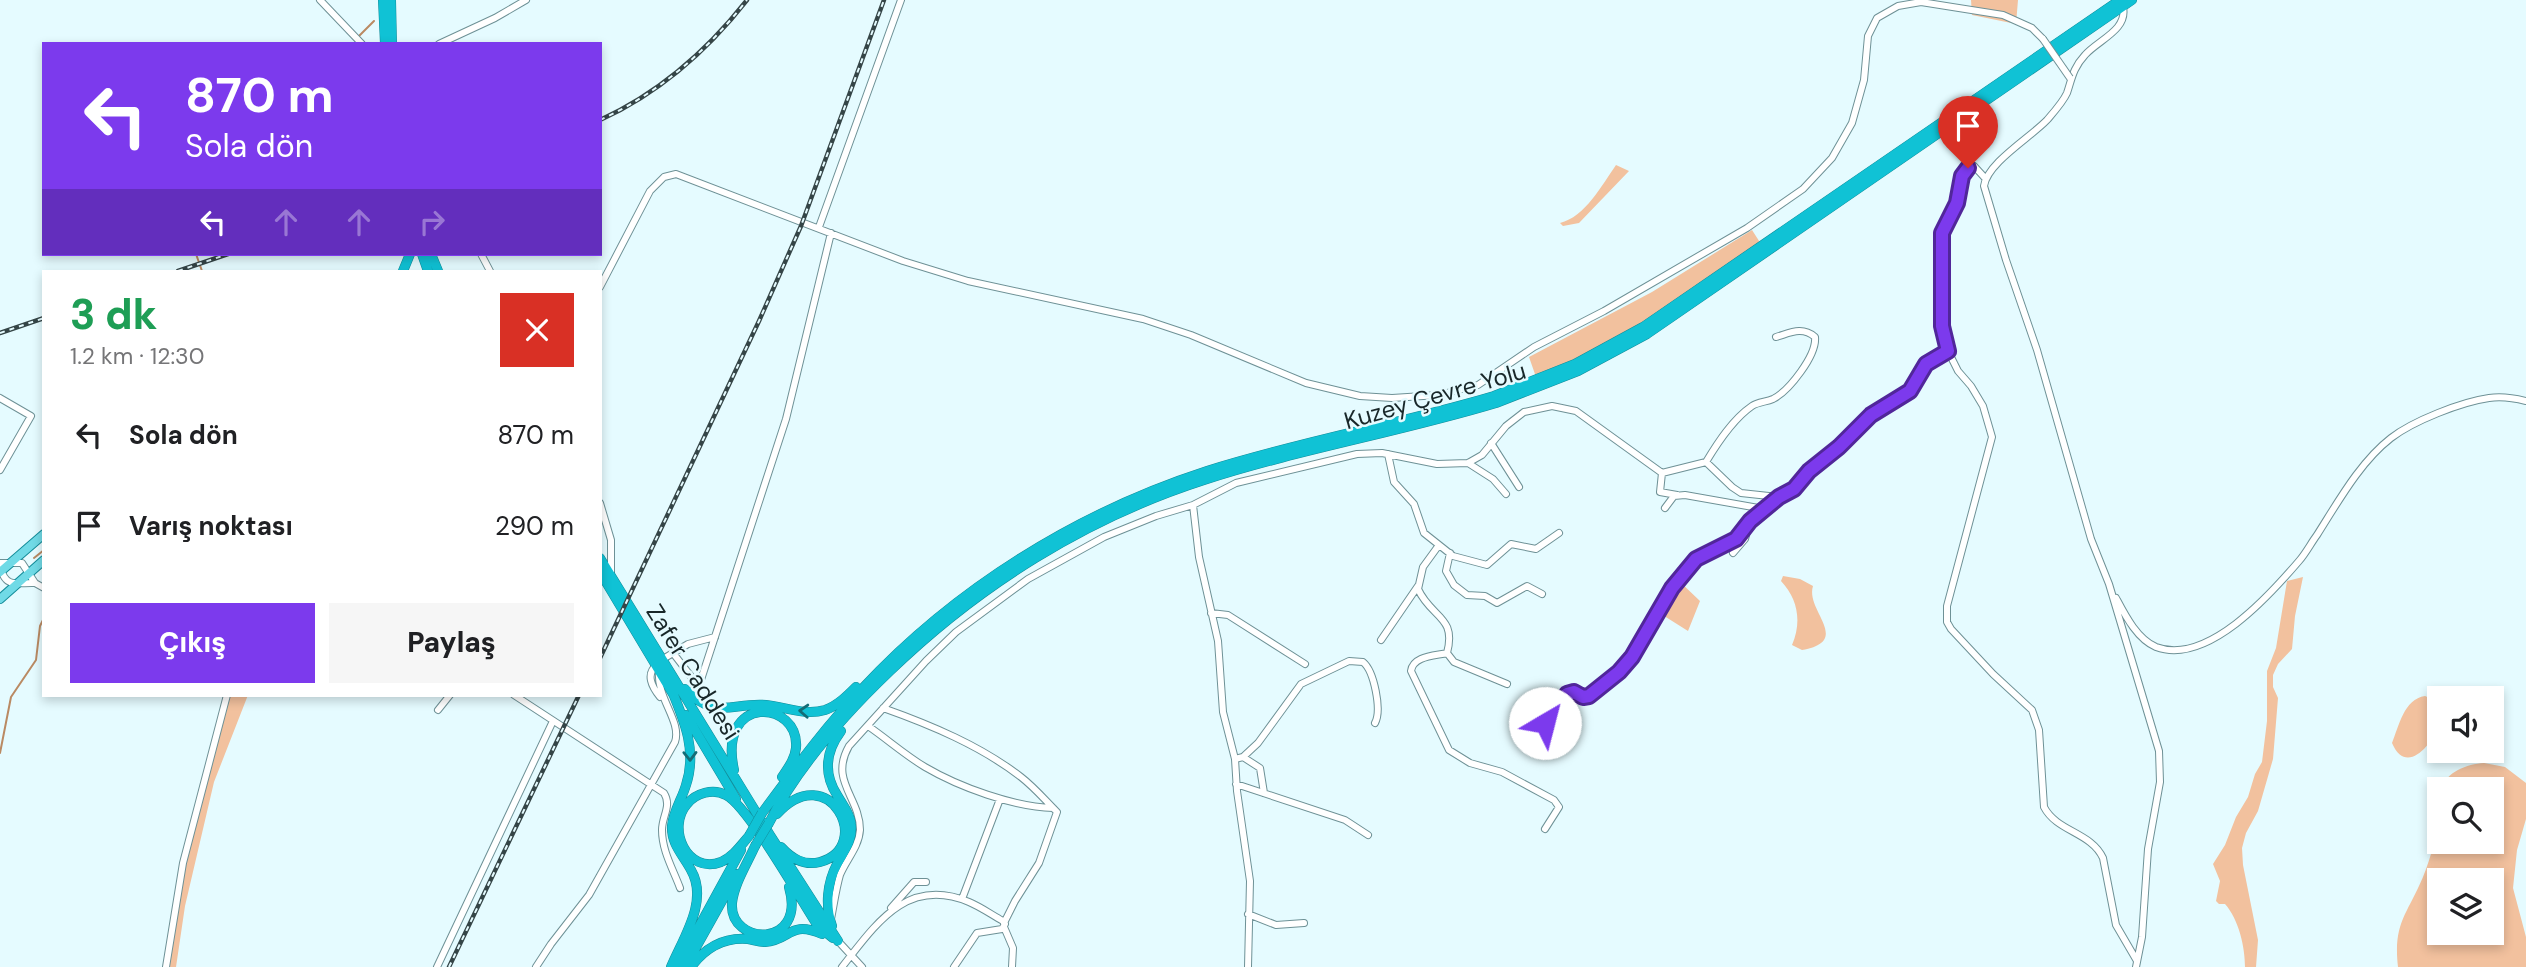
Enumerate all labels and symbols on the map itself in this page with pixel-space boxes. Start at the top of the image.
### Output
pin [1938,96,1998,168]
street label: Kuzey Çevre Yolu [1340,355,1529,436]
street label: Zafer Caddesi [639,598,747,745]
position arrow [1508,686,1582,760]
one-way arrow [798,703,809,718]
one-way arrow [682,751,698,762]

